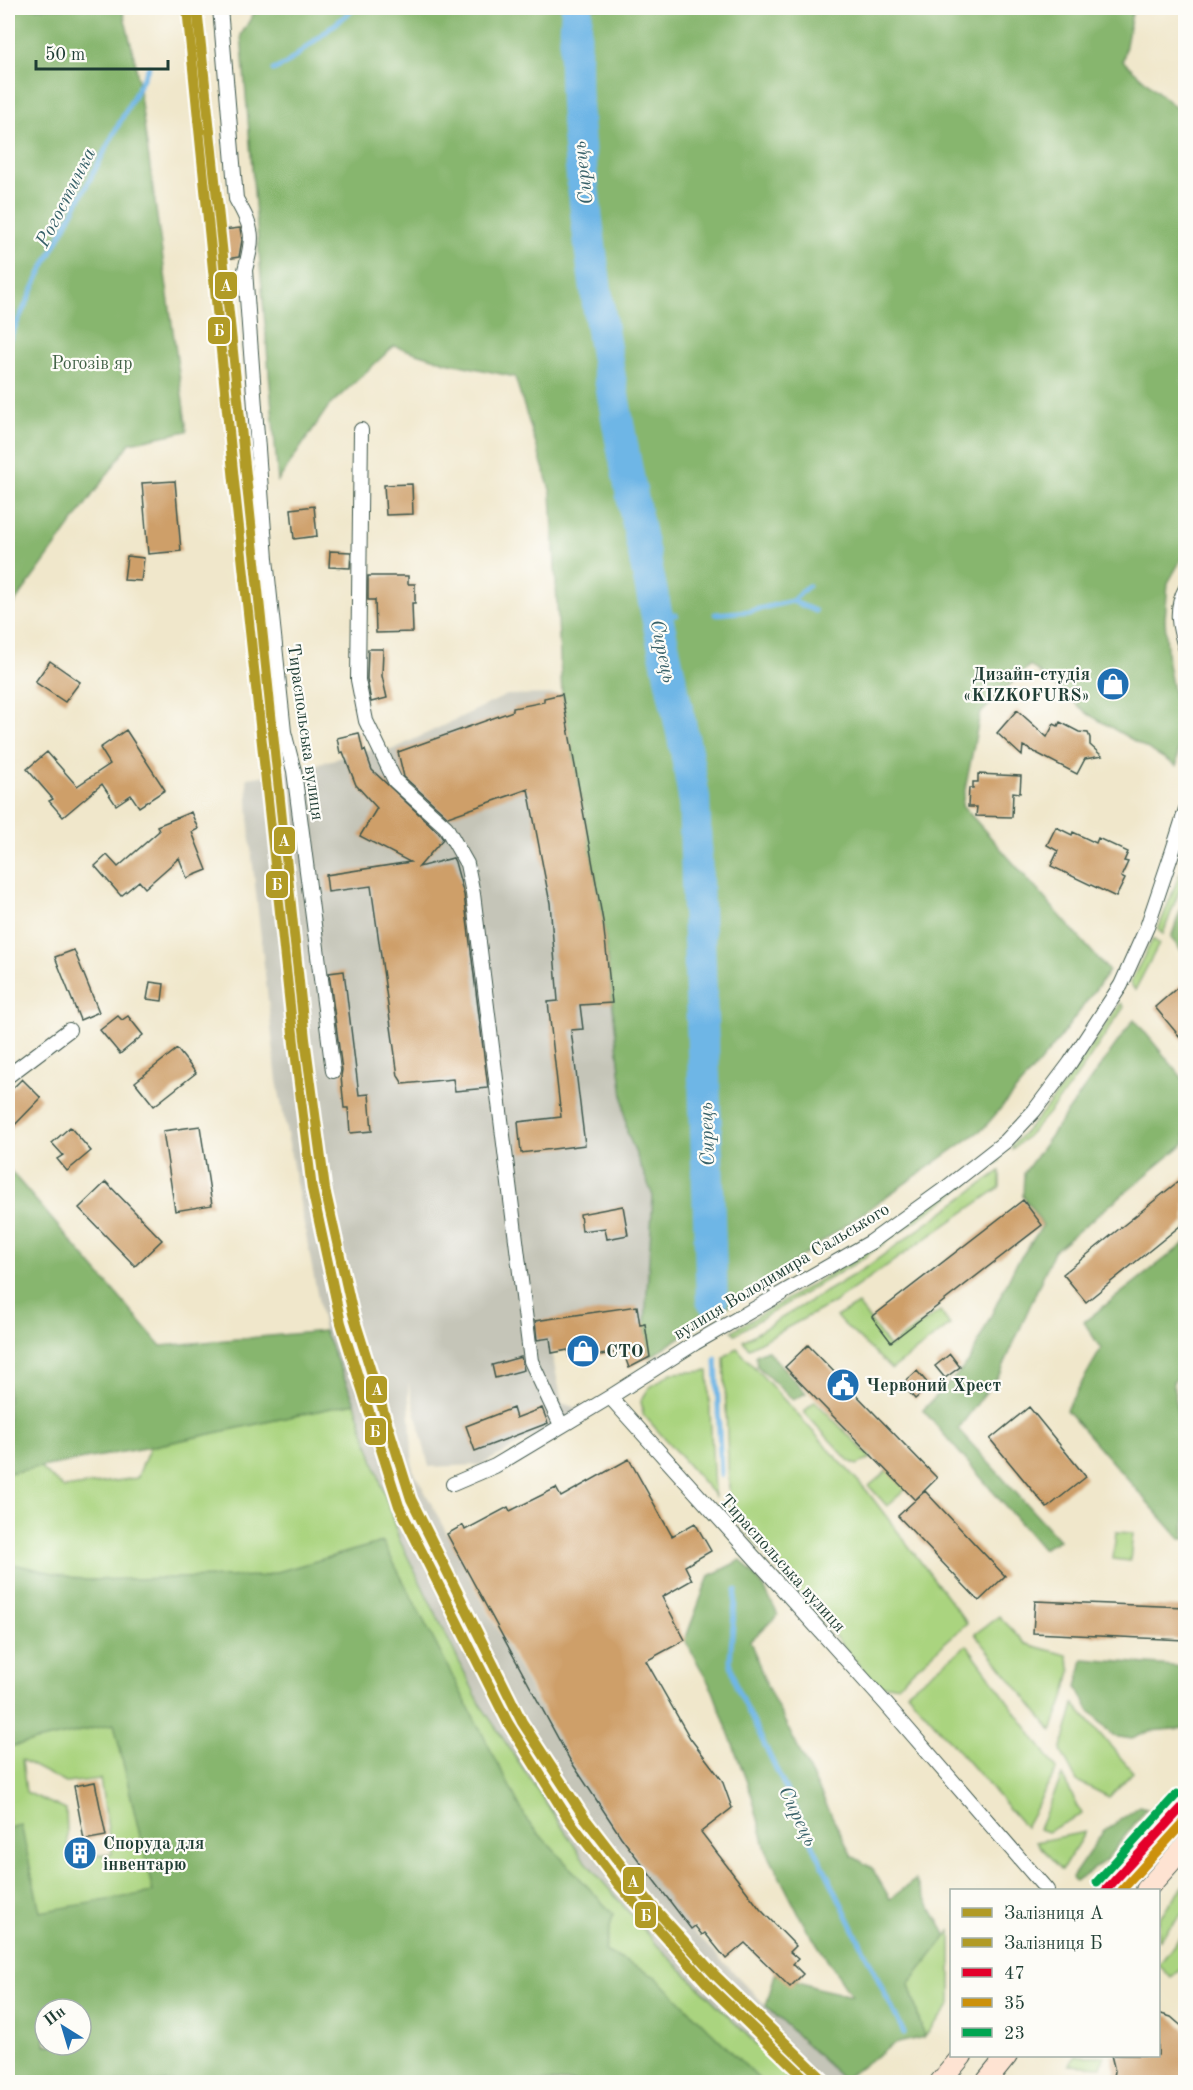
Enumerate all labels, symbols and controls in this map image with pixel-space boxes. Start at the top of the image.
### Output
scale bar [36,33,168,71]
text: 50 m [45,46,85,64]
water label: Сирець [570,140,598,206]
water label: Рогостинка [33,145,101,252]
line badge: A [214,271,238,300]
text: A [220,279,232,295]
line badge: Б [207,316,231,345]
text: Б [213,324,225,340]
park label: Рогозів яр [51,355,133,373]
water label: Сирець [646,618,679,685]
street label: Тираспольська вулиця [284,643,326,822]
place label: Дизайн-студія «KIZKOFURS» [963,666,1090,705]
shop icon: Дизайн-студія «KIZKOFURS» [1095,666,1131,702]
line badge: A [273,826,296,855]
text: A [278,834,290,850]
line badge: Б [265,870,289,899]
text: Б [271,878,283,894]
water label: Сирець [697,1101,719,1166]
street label: вулиця Володимира Сальського [670,1200,893,1344]
shop icon: СТО [565,1333,601,1369]
place label: СТО [606,1343,644,1361]
public building icon: Червоний Хрест [825,1367,861,1403]
line badge: A [365,1375,388,1404]
place label: Червоний Хрест [866,1377,1002,1395]
text: A [371,1383,383,1399]
line badge: Б [364,1417,387,1446]
text: Б [369,1425,381,1441]
street label: Тираспольська вулиця [716,1491,849,1636]
water label: Сирець [774,1784,820,1850]
building icon: Споруда для інвентарю [62,1835,98,1871]
place label: Споруда для інвентарю [103,1835,204,1874]
line badge: A [622,1866,645,1895]
text: A [627,1875,639,1891]
legend [950,1889,1160,2057]
line badge: Б [634,1901,657,1929]
text: Залізниця A [1004,1905,1104,1923]
text: Б [640,1909,652,1925]
text: Залізниця Б [1004,1935,1102,1953]
text: 47 [1004,1965,1025,1983]
text: 35 [1004,1995,1025,2013]
north arrow [33,1997,93,2057]
text: Пн [42,2004,69,2030]
text: 23 [1004,2025,1025,2043]

